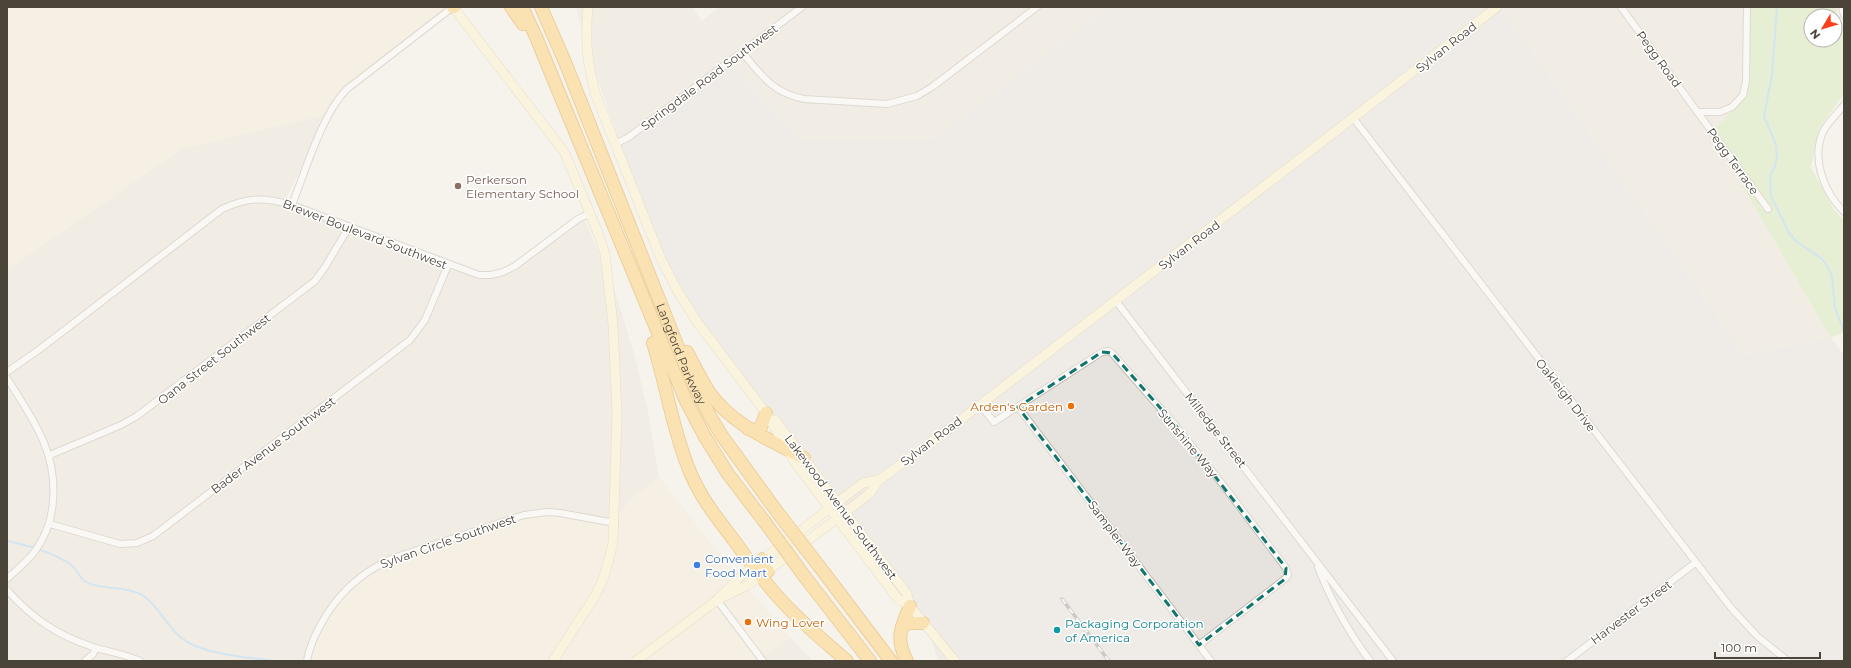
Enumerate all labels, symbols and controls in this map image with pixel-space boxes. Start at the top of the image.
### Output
north arrow [1803,8,1843,48]
street label: Sylvan Road [1413,19,1479,75]
street label: Springdale Road Southwest [638,21,780,133]
text: N [1807,26,1823,42]
street label: Pegg Road [1633,28,1685,90]
street label: Pegg Terrace [1704,125,1762,197]
place label: Perkerson Elementary School [466,172,579,201]
marker: Perkerson Elementary School [453,181,463,191]
street label: Brewer Boulevard Southwest [281,196,449,272]
street label: Sylvan Road [1155,217,1223,273]
street label: Langford Parkway [654,301,710,407]
street label: Oana Street Southwest [155,310,274,408]
street label: Oakleigh Drive [1533,355,1599,435]
street label: Milledge Street [1182,389,1250,471]
street label: Bader Avenue Southwest [208,393,338,497]
place label: Arden's Garden [970,399,1063,414]
marker: Arden's Garden [1066,401,1076,411]
street label: Sunshine Way [1155,406,1221,481]
street label: Sylvan Road [897,413,965,469]
street label: Lakewood Avenue Southwest [782,432,900,582]
street label: Sampler Way [1085,498,1145,571]
street label: Sylvan Circle Southwest [378,511,518,571]
place label: Convenient Food Mart [705,551,774,580]
marker: Convenient Food Mart [692,560,702,570]
street label: Harvester Street [1588,577,1675,647]
place label: Wing Lover [756,615,825,630]
place label: Packaging Corporation of America [1065,616,1204,645]
marker: Wing Lover [743,617,753,627]
marker: Packaging Corporation of America [1052,625,1062,635]
scale bar [1715,634,1820,660]
text: 100 m [1721,640,1757,655]

